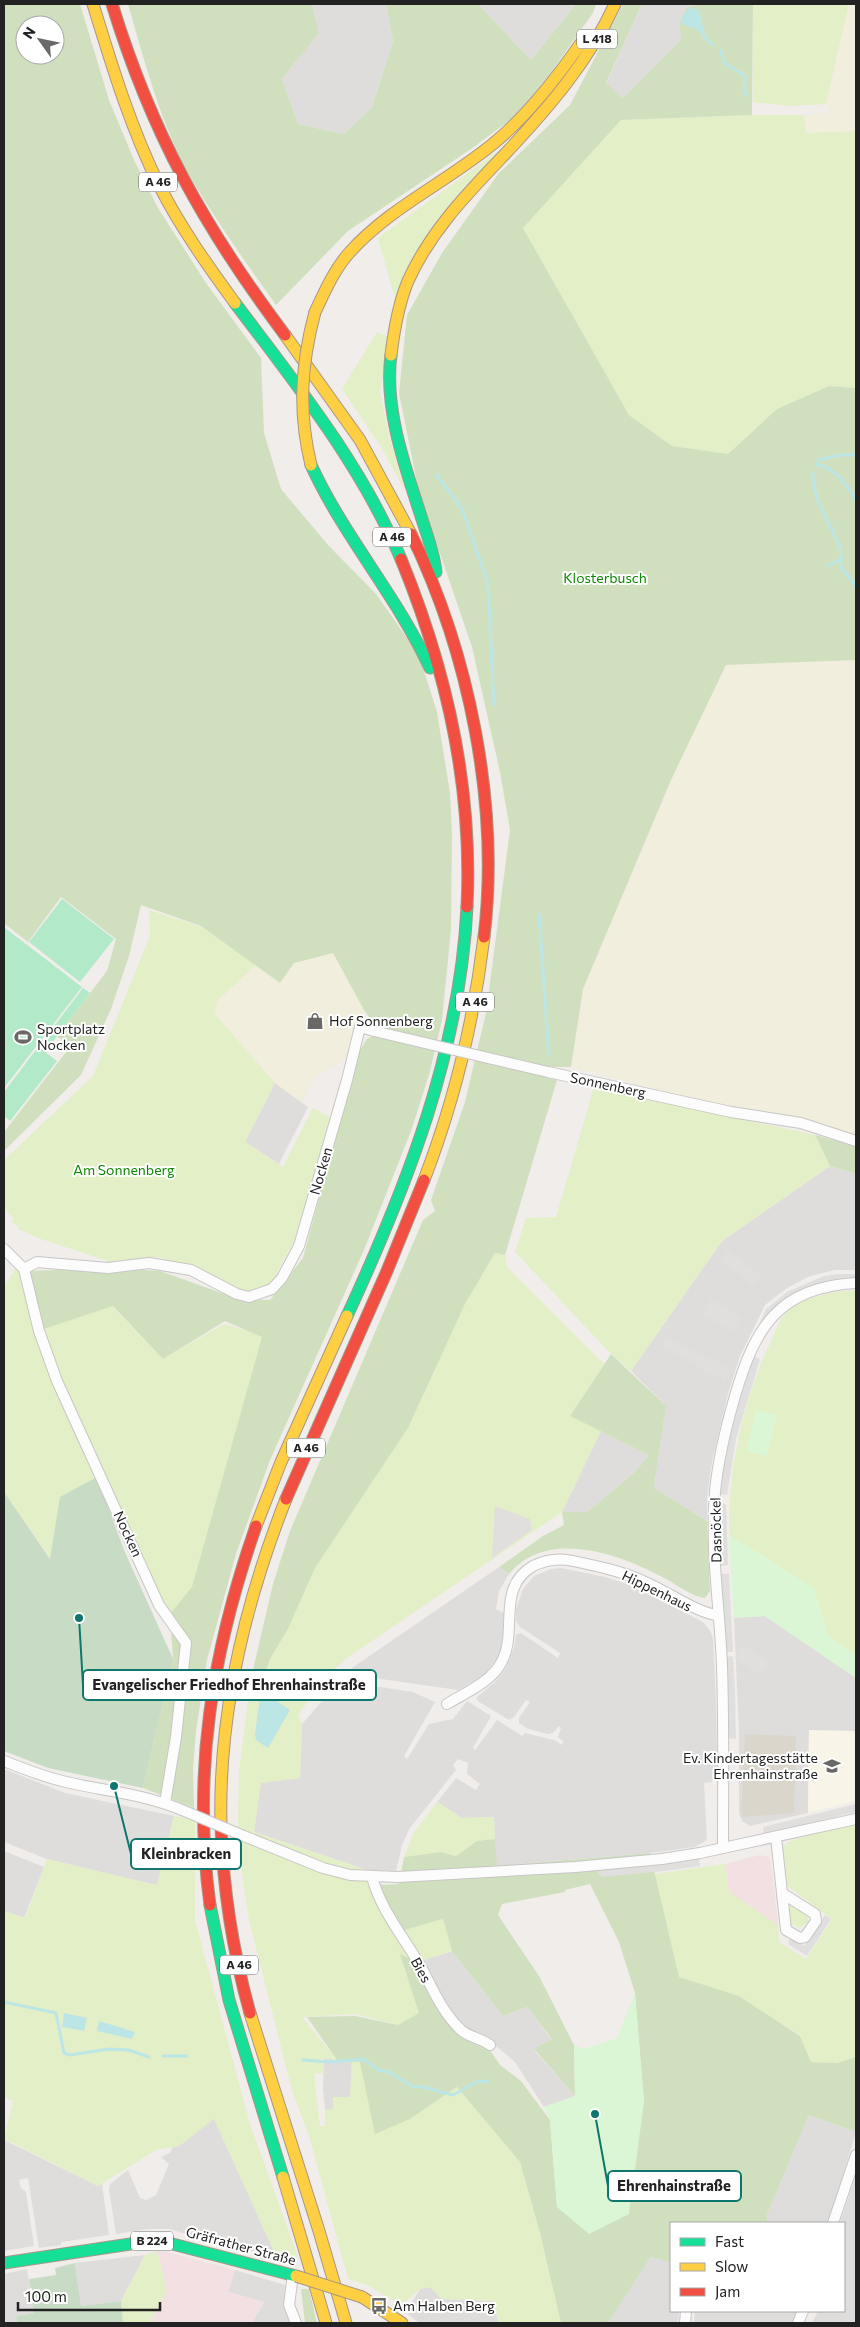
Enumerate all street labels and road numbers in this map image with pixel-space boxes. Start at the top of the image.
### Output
road number: L 418 [577,30,617,48]
road number: A 46 [139,172,177,192]
road number: A 46 [373,528,411,546]
road number: A 46 [456,992,494,1012]
street label: Sonnenberg [569,1068,648,1101]
street label: Nocken [306,1145,335,1197]
road number: A 46 [287,1439,325,1458]
street label: Dasnöckel [706,1497,725,1563]
street label: Nocken [110,1508,146,1559]
street label: Hippenhaus [620,1566,695,1615]
street label: Bies [408,1954,435,1985]
road number: A 46 [220,1956,258,1974]
street label: Gräfrather Straße [184,2223,298,2268]
road number: B 224 [131,2232,173,2250]

